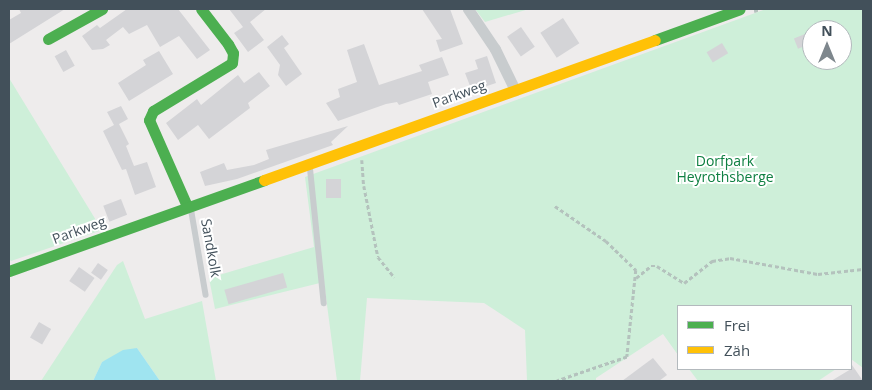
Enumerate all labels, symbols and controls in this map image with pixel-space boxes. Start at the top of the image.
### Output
north arrow [802,20,852,70]
text: N [821,21,833,40]
street label: Parkweg [430,77,488,111]
park label: Dorfpark Heyrothsberge [676,153,774,186]
street label: Parkweg [50,213,108,247]
street label: Sandkolk [198,217,224,279]
legend [677,305,852,370]
text: Frei [724,315,750,335]
text: Zäh [724,340,750,360]

